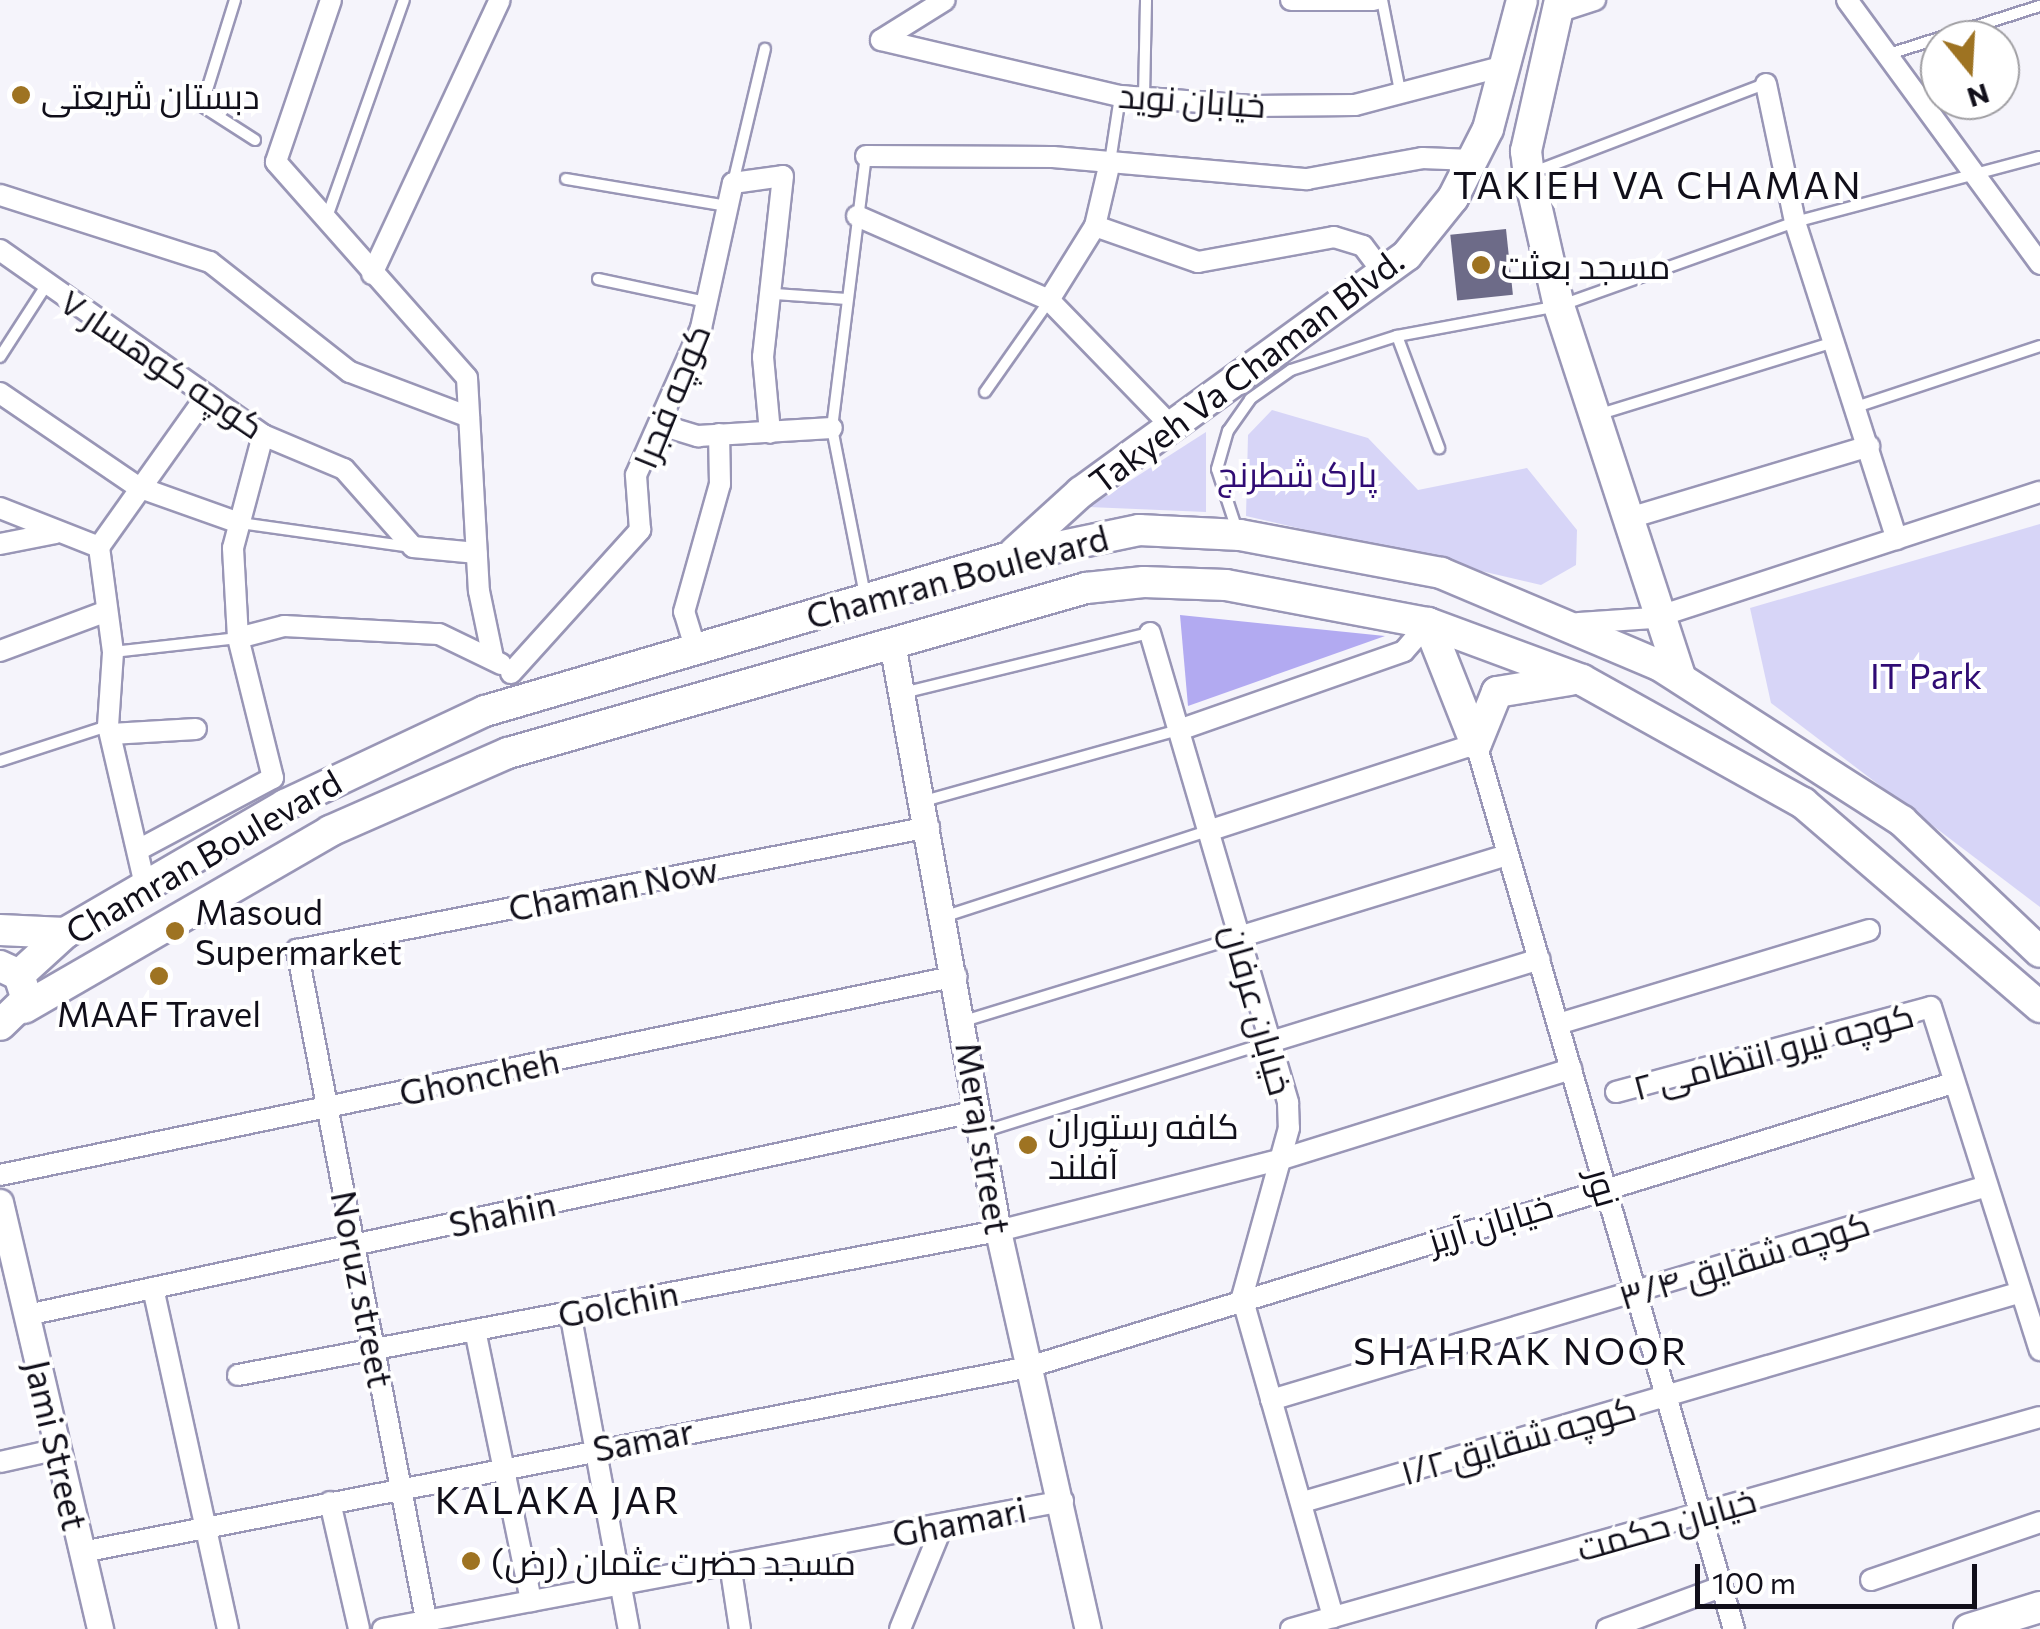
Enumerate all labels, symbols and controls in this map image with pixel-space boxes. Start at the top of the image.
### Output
north arrow [1920,20,2020,120]
street label: خیابان نوید [1117,73,1267,125]
place label: دبستان شریعتی [41,74,260,116]
text: N [1963,77,1994,116]
marker: دبستان شریعتی [10,84,32,106]
district label: TAKIEH VA CHAMAN [1453,161,1863,207]
street label: Takyeh Va Chaman Blvd. [1081,238,1411,502]
place label: مسجد بعثت [1501,244,1671,286]
marker: مسجد بعثت [1470,254,1492,276]
street label: کوچه کوهسار ۷ [53,279,273,447]
street label: کوچه فجر۱ [622,318,718,474]
park label: پارک شطرنج [1217,452,1377,494]
street label: Chamran Boulevard [801,515,1113,637]
park label: IT Park [1870,654,1982,696]
street label: Chamran Boulevard [58,760,348,952]
street label: Chaman Now [505,847,721,929]
place label: Masoud Supermarket [195,890,402,972]
street label: خیابان عرفان [1215,919,1303,1099]
marker: Masoud Supermarket [164,920,186,942]
marker: MAAF Travel [148,965,170,987]
place label: MAAF Travel [57,992,261,1034]
street label: کوچه نیرو انتظامی ۲ [1628,992,1918,1108]
street label: Ghoncheh [395,1039,563,1113]
street label: Meraj street [948,1039,1020,1237]
place label: کافه رستوران آفلند [1048,1104,1239,1186]
marker: کافه رستوران آفلند [1017,1134,1039,1156]
street label: نور [1579,1163,1631,1211]
street label: Shahin [445,1181,559,1245]
street label: خیابان آریز [1423,1183,1557,1261]
street label: Noruz street [323,1187,403,1391]
street label: کوچه شقایق ۳/۴ [1614,1201,1874,1317]
street label: Golchin [554,1271,682,1335]
district label: SHAHRAK NOOR [1353,1327,1689,1373]
street label: Jami Street [17,1356,97,1534]
street label: کوچه شقایق ۱/۲ [1396,1385,1640,1493]
street label: Samar [589,1409,697,1469]
district label: KALAKA JAR [435,1476,681,1522]
street label: خیابان حکمت [1572,1477,1760,1569]
street label: Ghamari [888,1487,1030,1555]
place label: مسجد حضرت عثمان (رض) [491,1540,856,1582]
scale bar [1700,1544,1982,1606]
marker: مسجد حضرت عثمان (رض) [460,1550,482,1572]
text: 100 m [1712,1563,1796,1600]

